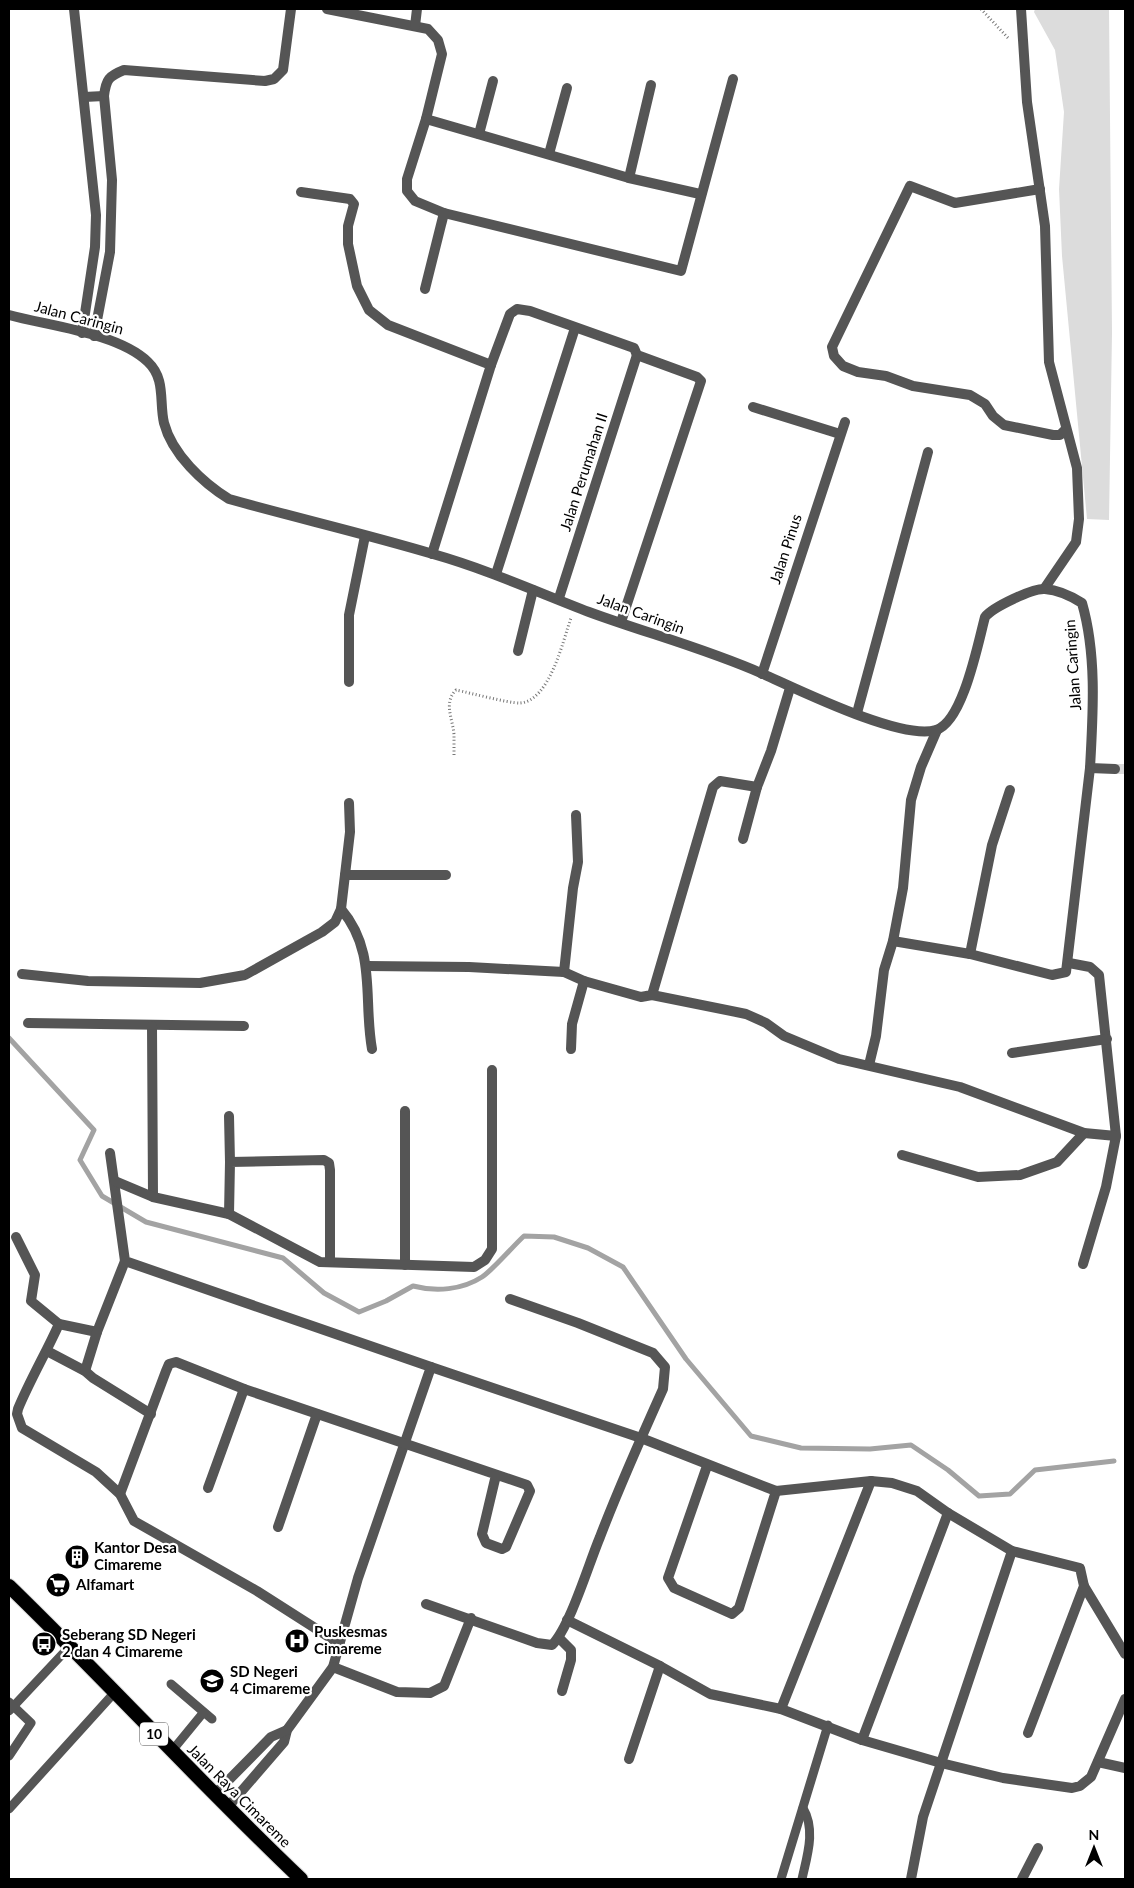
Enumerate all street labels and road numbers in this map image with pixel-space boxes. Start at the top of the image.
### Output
street label: Jalan Caringin [33,297,126,338]
street label: Jalan Perumahan II [555,410,611,533]
street label: Jalan Pinus [765,511,805,586]
street label: Jalan Caringin [595,589,687,637]
street label: Jalan Caringin [1060,619,1084,711]
road number: 10 [140,1722,168,1746]
street label: Jalan Raya Cimareme [184,1740,295,1851]

